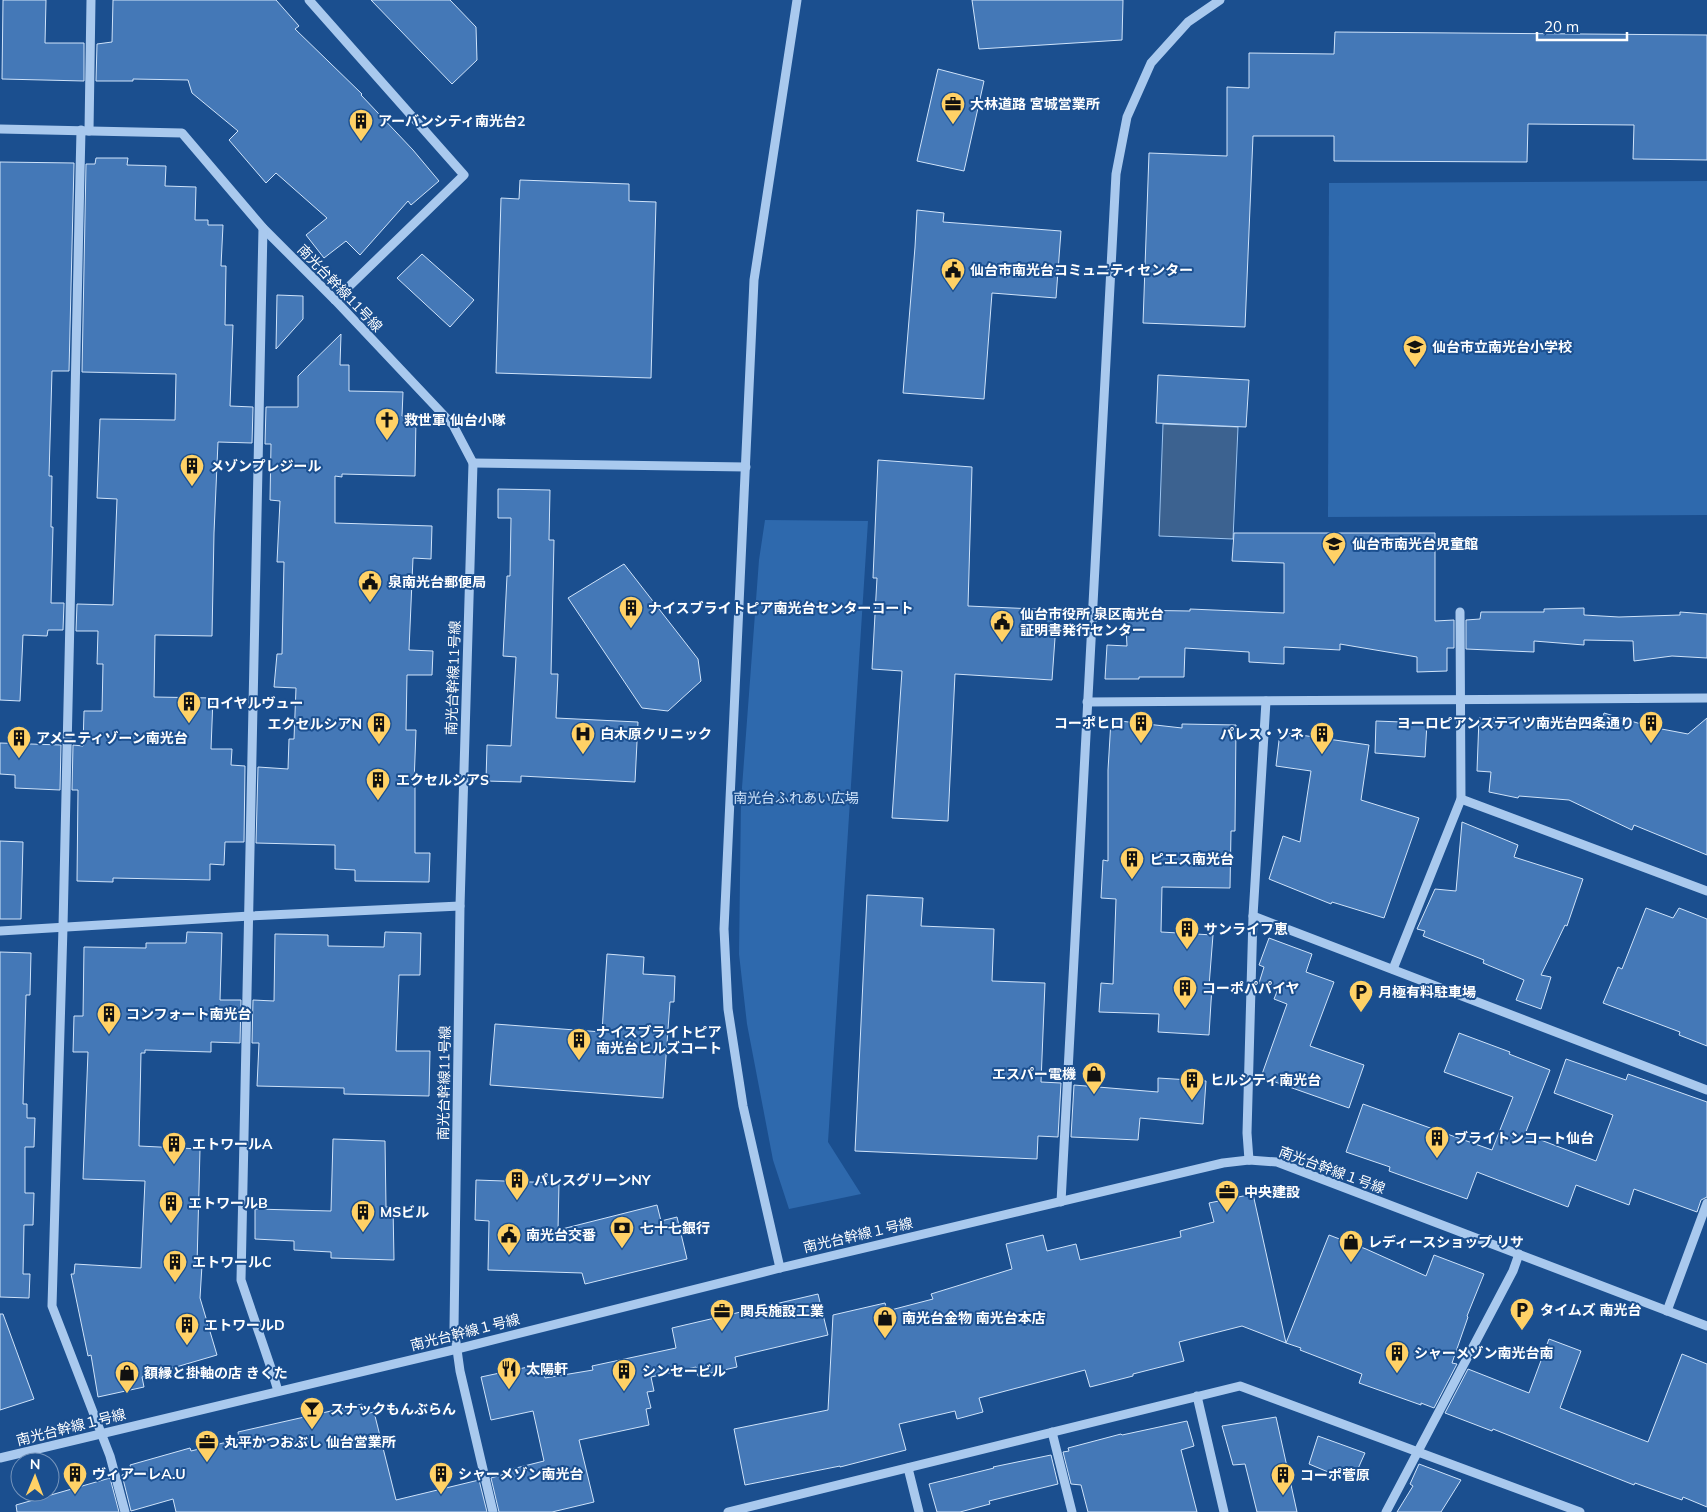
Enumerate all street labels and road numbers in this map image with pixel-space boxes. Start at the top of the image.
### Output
street label: 南光台幹線11号線 [294,240,386,336]
street label: 南光台幹線11号線 [442,620,464,736]
street label: 南光台幹線11号線 [434,1025,454,1141]
street label: 南光台幹線１号線 [1276,1142,1388,1198]
street label: 南光台幹線１号線 [801,1214,915,1256]
street label: 南光台幹線１号線 [408,1310,522,1354]
street label: 南光台幹線１号線 [14,1405,128,1449]

